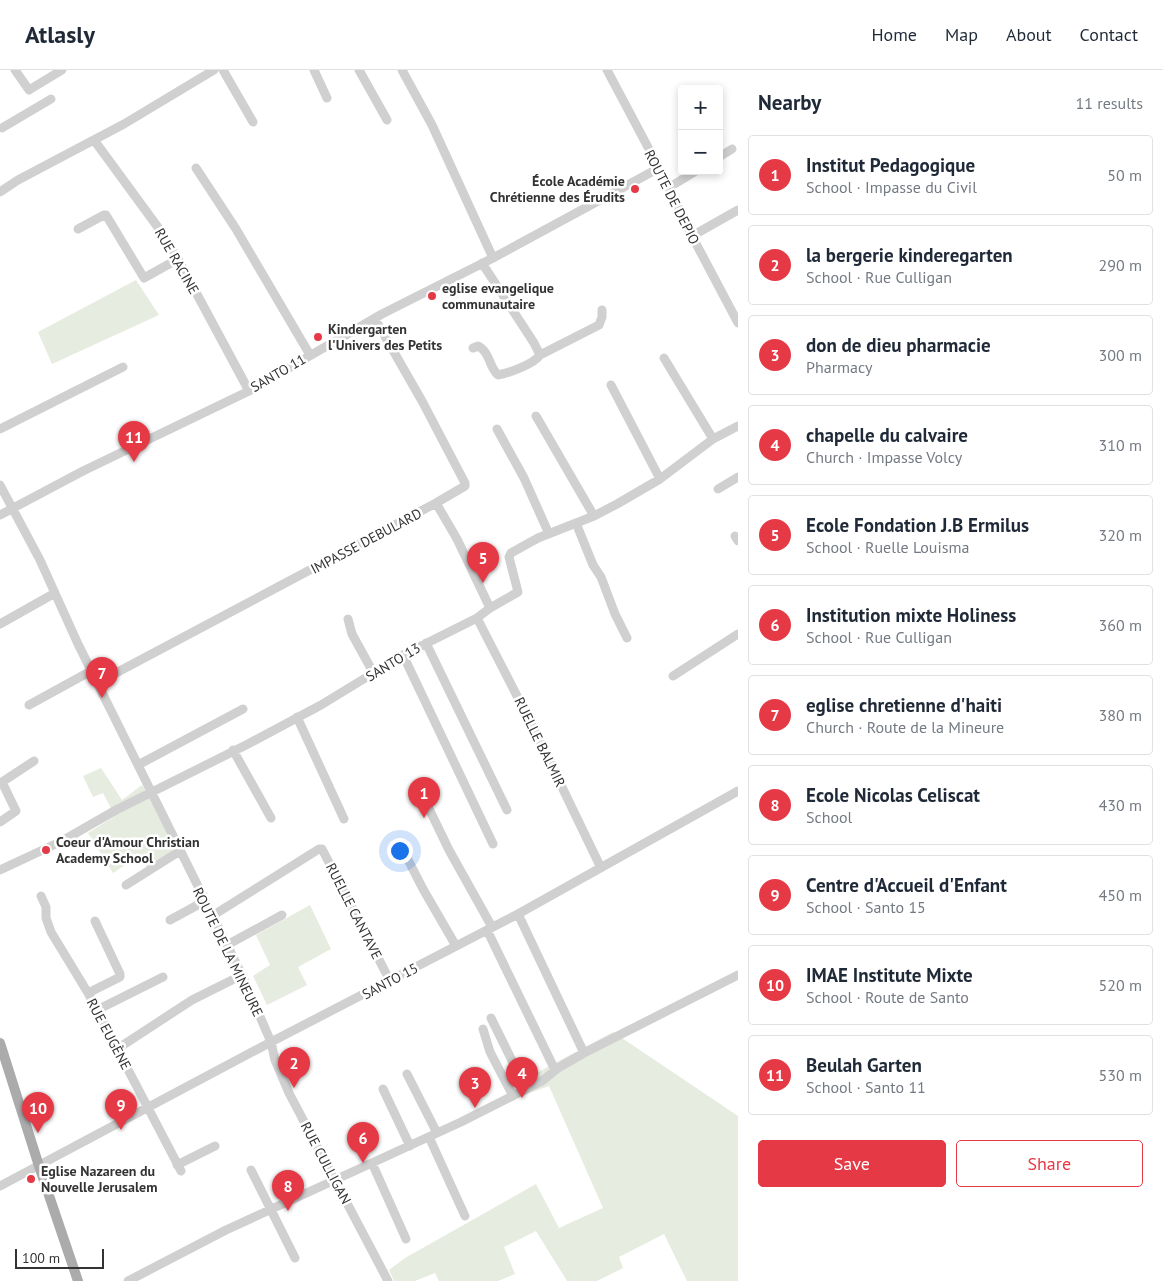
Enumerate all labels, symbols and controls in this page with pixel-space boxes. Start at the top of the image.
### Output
text: Atlasly [25,19,95,50]
text: Home [871,23,917,46]
text: Map [945,23,978,46]
text: About [1006,23,1052,46]
text: Contact [1080,23,1138,46]
map controls [678,85,723,175]
button: + [678,85,723,130]
text: Nearby [758,89,821,116]
text: 11 results [1076,93,1143,113]
button: − [678,130,723,175]
street label: ROUTE DE DEPIO [640,147,704,247]
text: Institut Pedagogique [806,153,975,177]
text: 1 [770,165,780,185]
text: 50 m [1107,165,1142,185]
place label: École Académie Chrétienne des Érudits [490,172,625,206]
text: School · Impasse du Civil [806,177,977,197]
marker: École Académie Chrétienne des Érudits [629,183,641,195]
street label: RUE RACINE [151,225,203,297]
text: la bergerie kinderegarten [806,243,1013,267]
text: 2 [770,255,780,275]
text: 290 m [1099,255,1142,275]
text: School · Rue Culligan [806,267,952,287]
place label: eglise evangelique communautaire [442,279,554,313]
marker: eglise evangelique communautaire [426,290,438,302]
place label: Kindergarten l'Univers des Petits [328,320,442,354]
marker: Kindergarten l'Univers des Petits [312,331,324,343]
text: don de dieu pharmacie [806,333,991,357]
text: 3 [770,345,780,365]
text: 300 m [1099,345,1142,365]
street label: SANTO 11 [247,350,309,396]
text: Pharmacy [806,357,872,377]
pin: 11 [118,421,150,462]
text: chapelle du calvaire [806,423,968,447]
text: 4 [770,435,780,455]
text: 310 m [1099,435,1142,455]
text: Church · Impasse Volcy [806,447,962,467]
street label: IMPASSE DEBULARD [307,504,425,578]
text: Ecole Fondation J.B Ermilus [806,513,1029,537]
text: 5 [770,525,780,545]
text: 320 m [1099,525,1142,545]
text: School · Ruelle Louisma [806,537,969,557]
pin: 5 [467,542,499,583]
text: Institution mixte Holiness [806,603,1016,627]
text: 6 [770,615,780,635]
text: 360 m [1099,615,1142,635]
text: School · Rue Culligan [806,627,952,647]
street label: SANTO 13 [362,639,424,685]
pin: 7 [86,657,118,698]
text: eglise chretienne d'haiti [806,693,1002,717]
street label: RUELLE BALMIR [510,694,570,790]
text: 7 [770,705,780,725]
text: 380 m [1099,705,1142,725]
text: Church · Route de la Mineure [806,717,1004,737]
pin: 1 [408,777,440,818]
text: Ecole Nicolas Celiscat [806,783,980,807]
text: 8 [770,795,780,815]
text: 430 m [1099,795,1142,815]
text: School [806,807,852,827]
place label: Coeur d'Amour Christian Academy School [56,833,200,867]
your location [387,838,413,864]
marker: Coeur d'Amour Christian Academy School [40,844,52,856]
street label: RUELLE CANTAVE [322,860,386,962]
text: Centre d'Accueil d'Enfant [806,873,1007,897]
street label: ROUTE DE LA MINEURE [189,884,267,1020]
text: 9 [770,885,780,905]
text: 450 m [1099,885,1142,905]
text: School · Santo 15 [806,897,926,917]
street label: SANTO 15 [359,959,421,1003]
text: IMAE Institute Mixte [806,963,973,987]
text: 10 [766,975,784,995]
text: 520 m [1099,975,1142,995]
text: School · Route de Santo [806,987,969,1007]
street label: RUE EUGÈNE [83,995,135,1073]
pin: 2 [278,1047,310,1088]
text: Beulah Garten [806,1053,922,1077]
pin: 4 [506,1057,538,1098]
text: 11 [766,1065,784,1085]
text: 530 m [1099,1065,1142,1085]
pin: 3 [459,1067,491,1108]
text: School · Santo 11 [806,1077,926,1097]
pin: 9 [105,1089,137,1130]
pin: 10 [22,1092,54,1133]
street label: RUE CULLIGAN [297,1119,355,1207]
pin: 6 [347,1122,379,1163]
button: Save [758,1140,946,1187]
button: Share [956,1140,1143,1187]
place label: Eglise Nazareen du Nouvelle Jerusalem [41,1162,157,1196]
pin: 8 [272,1170,304,1211]
marker: Eglise Nazareen du Nouvelle Jerusalem [25,1173,37,1185]
scale bar [15,1246,104,1269]
text: 100 m [22,1249,60,1267]

